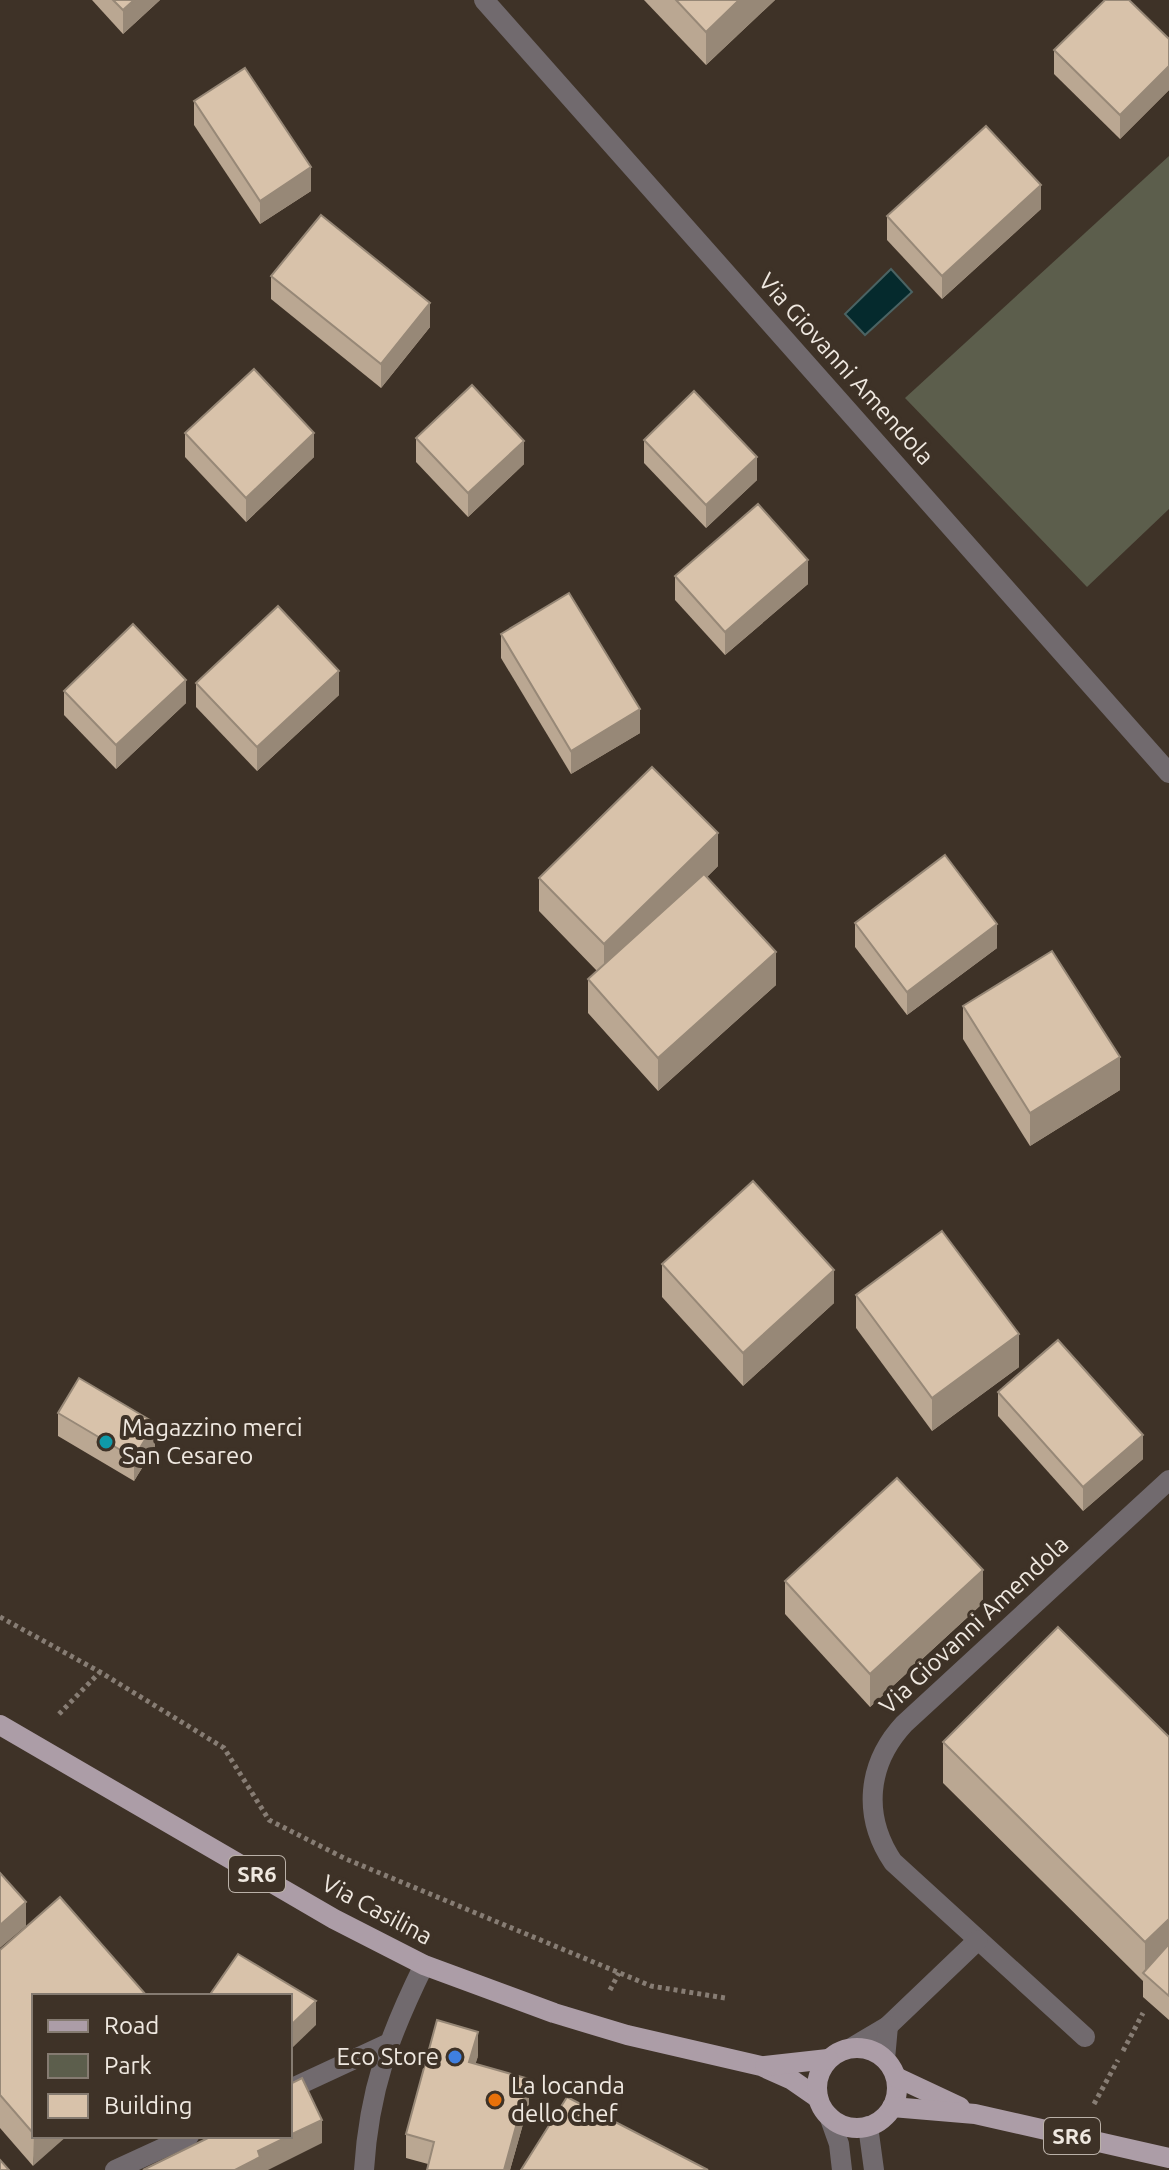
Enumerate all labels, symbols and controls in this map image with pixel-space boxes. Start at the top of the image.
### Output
street label: Via Giovanni Amendola [753,267,939,470]
place label: Magazzino merci San Cesareo [122,1414,303,1469]
marker: Magazzino merci San Cesareo [97,1433,115,1451]
street label: Via Giovanni Amendola [874,1530,1074,1719]
road number: SR6 [229,1856,285,1892]
street label: Via Casilina [317,1869,437,1950]
legend [32,1994,292,2138]
text: Road [104,2012,159,2039]
place label: Eco Store [337,2043,439,2070]
marker: Eco Store [446,2048,464,2066]
text: Park [104,2052,152,2079]
place label: La locanda dello chef [511,2072,625,2127]
marker: La locanda dello chef [486,2091,504,2109]
text: Building [104,2092,192,2119]
road number: SR6 [1044,2118,1100,2154]

